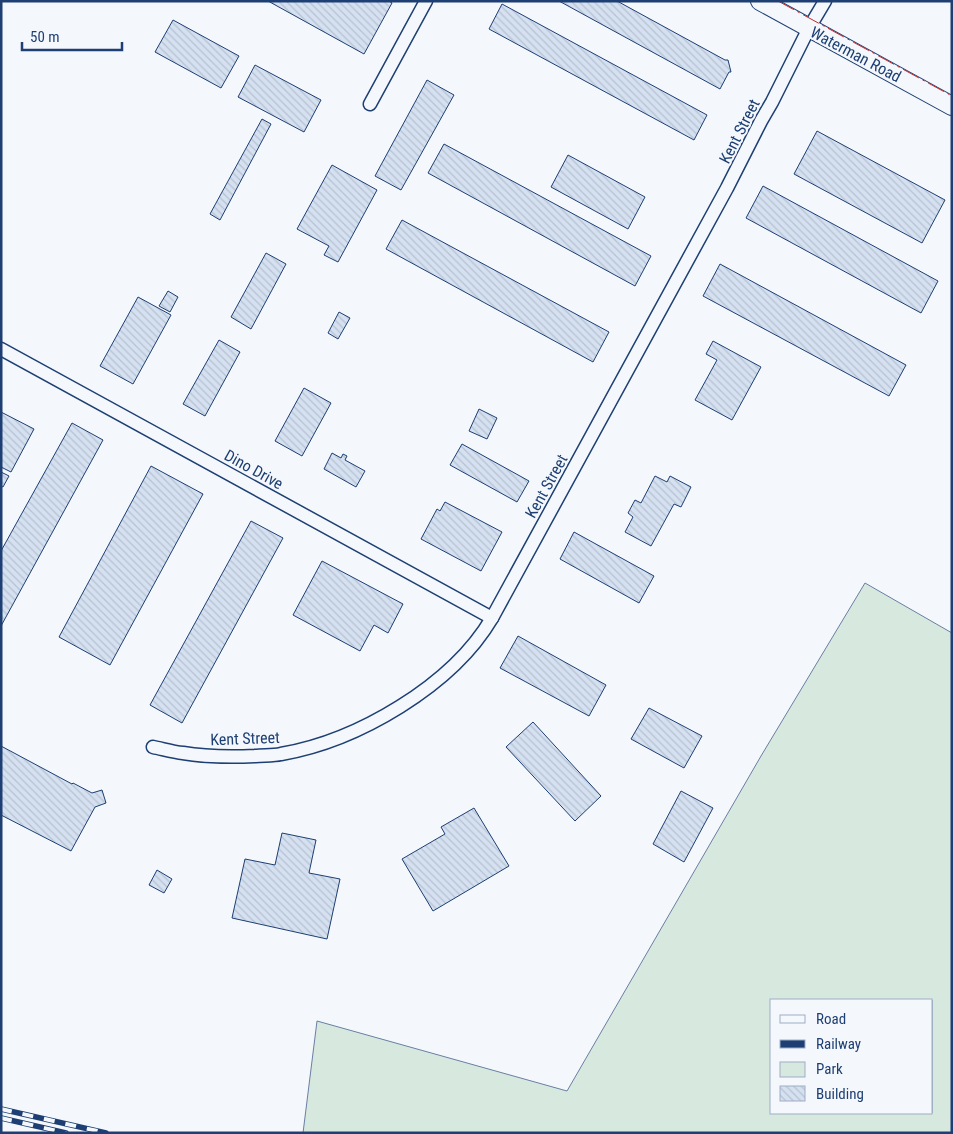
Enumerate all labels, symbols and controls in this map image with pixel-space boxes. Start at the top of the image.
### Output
scale bar [22,20,122,52]
street label: Waterman Road [807,23,904,86]
text: 50 m [30,28,60,46]
street label: Kent Street [715,96,764,167]
street label: Dino Drive [221,446,286,493]
street label: Kent Street [521,451,572,521]
street label: Kent Street [210,728,280,749]
legend [770,999,933,1114]
text: Road [816,1010,846,1028]
text: Railway [816,1035,861,1053]
text: Park [816,1060,843,1078]
text: Building [816,1085,864,1103]

